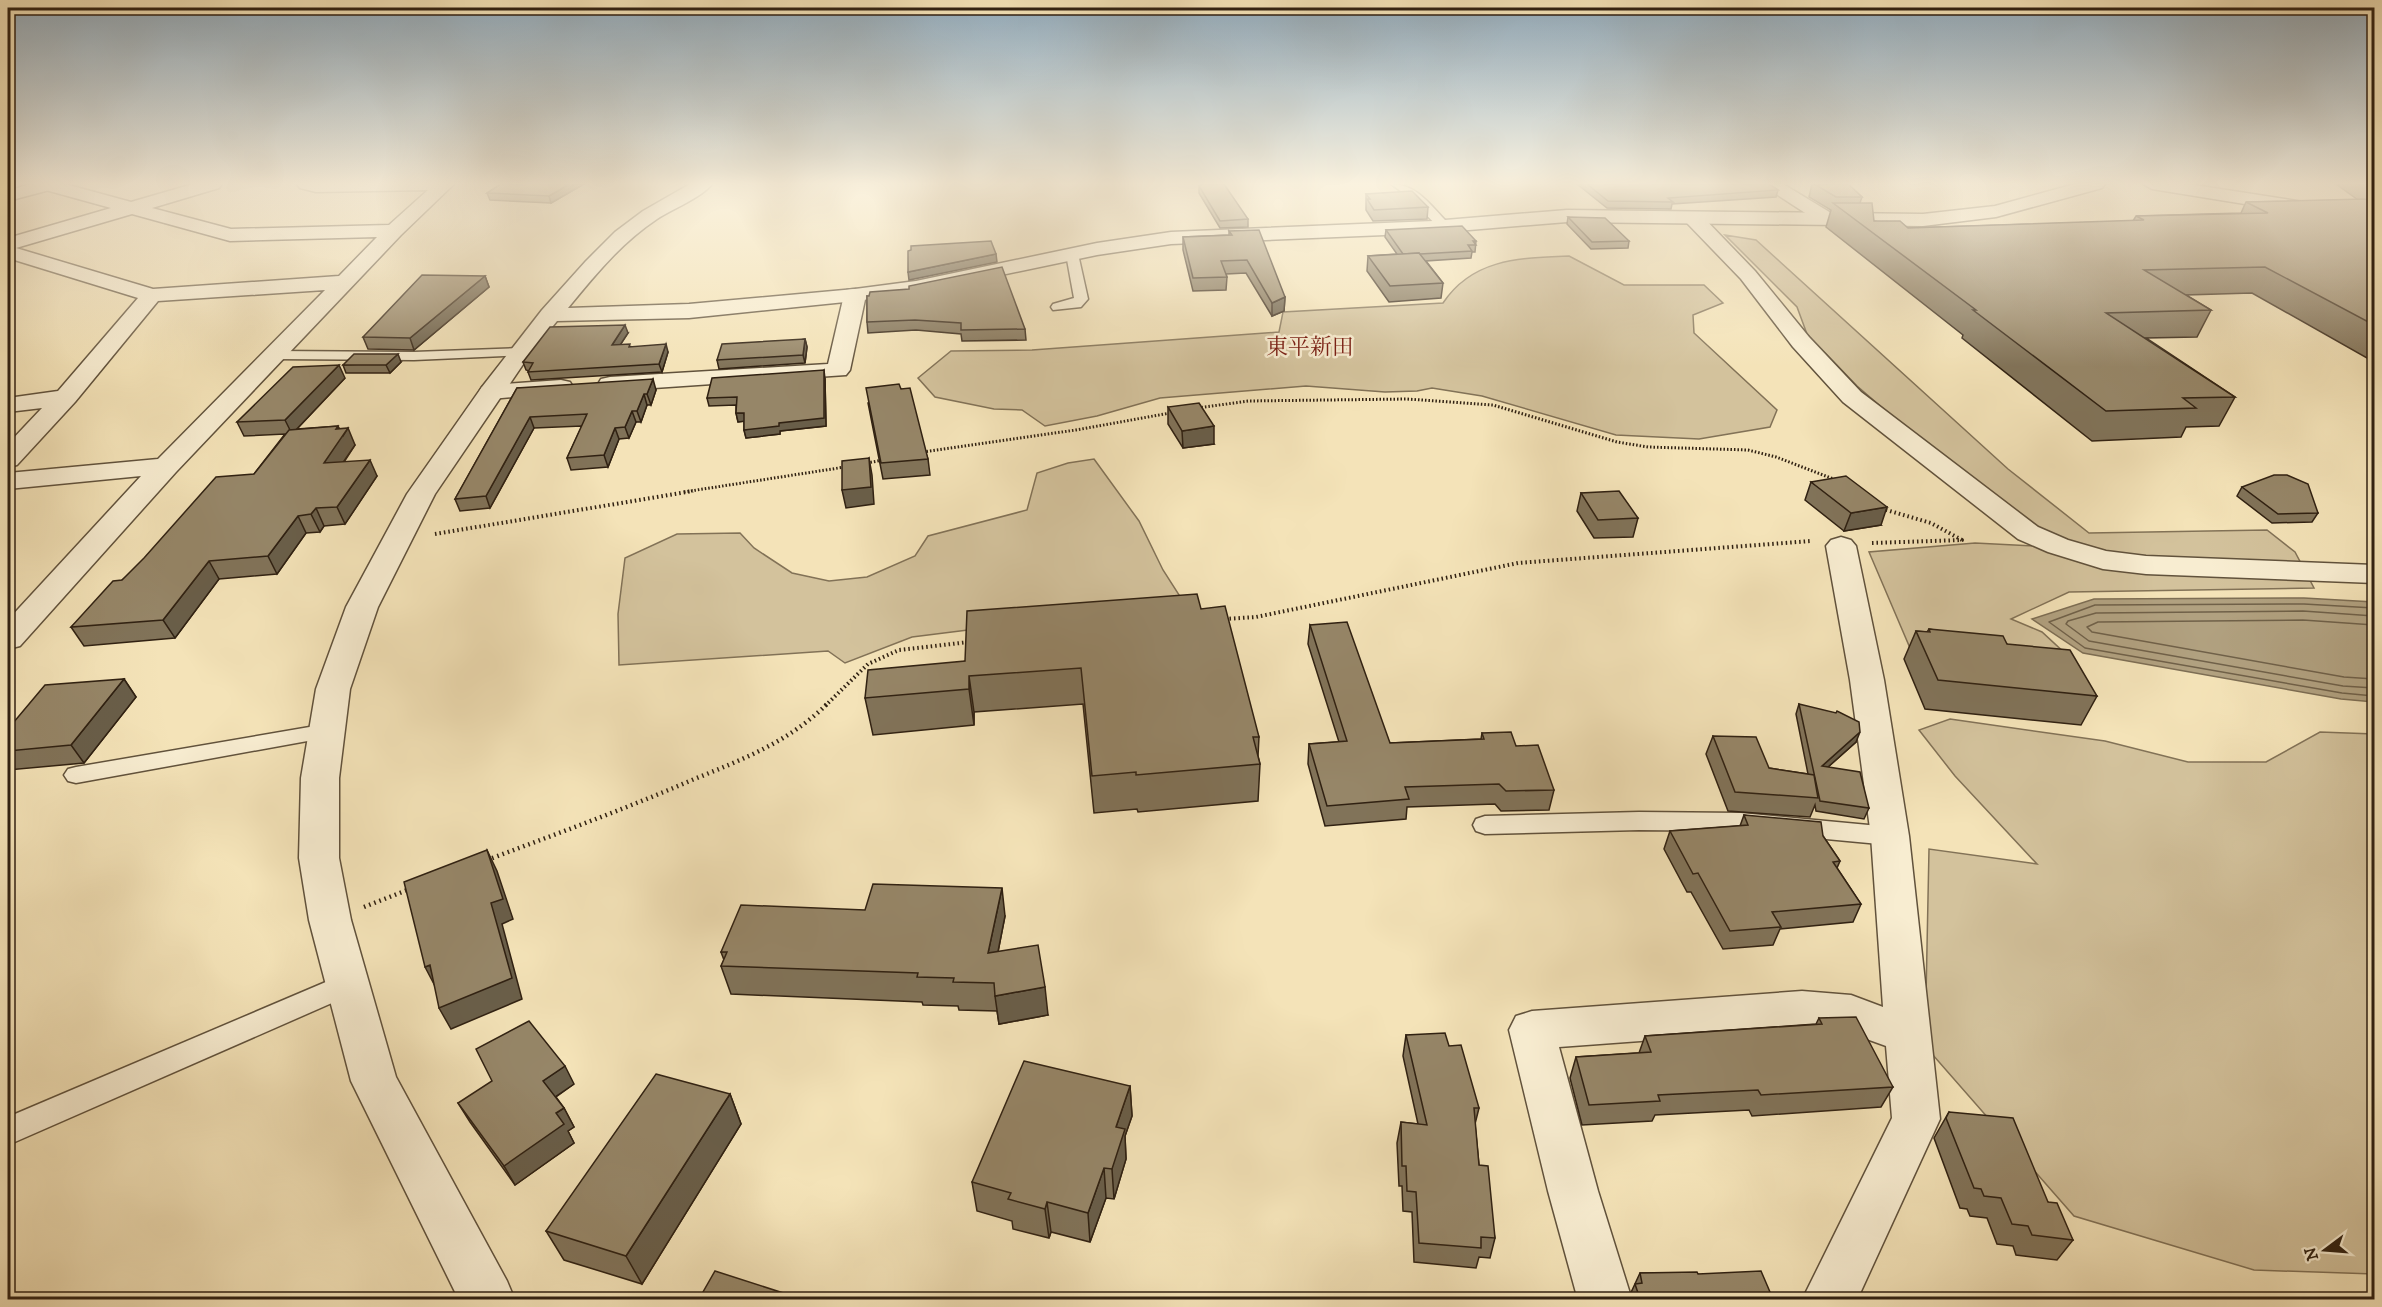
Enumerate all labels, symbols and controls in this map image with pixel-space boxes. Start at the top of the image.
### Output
district label: 東平新田 [1266,334,1354,361]
north arrow [2295,1220,2355,1280]
text: N [2300,1245,2323,1263]

